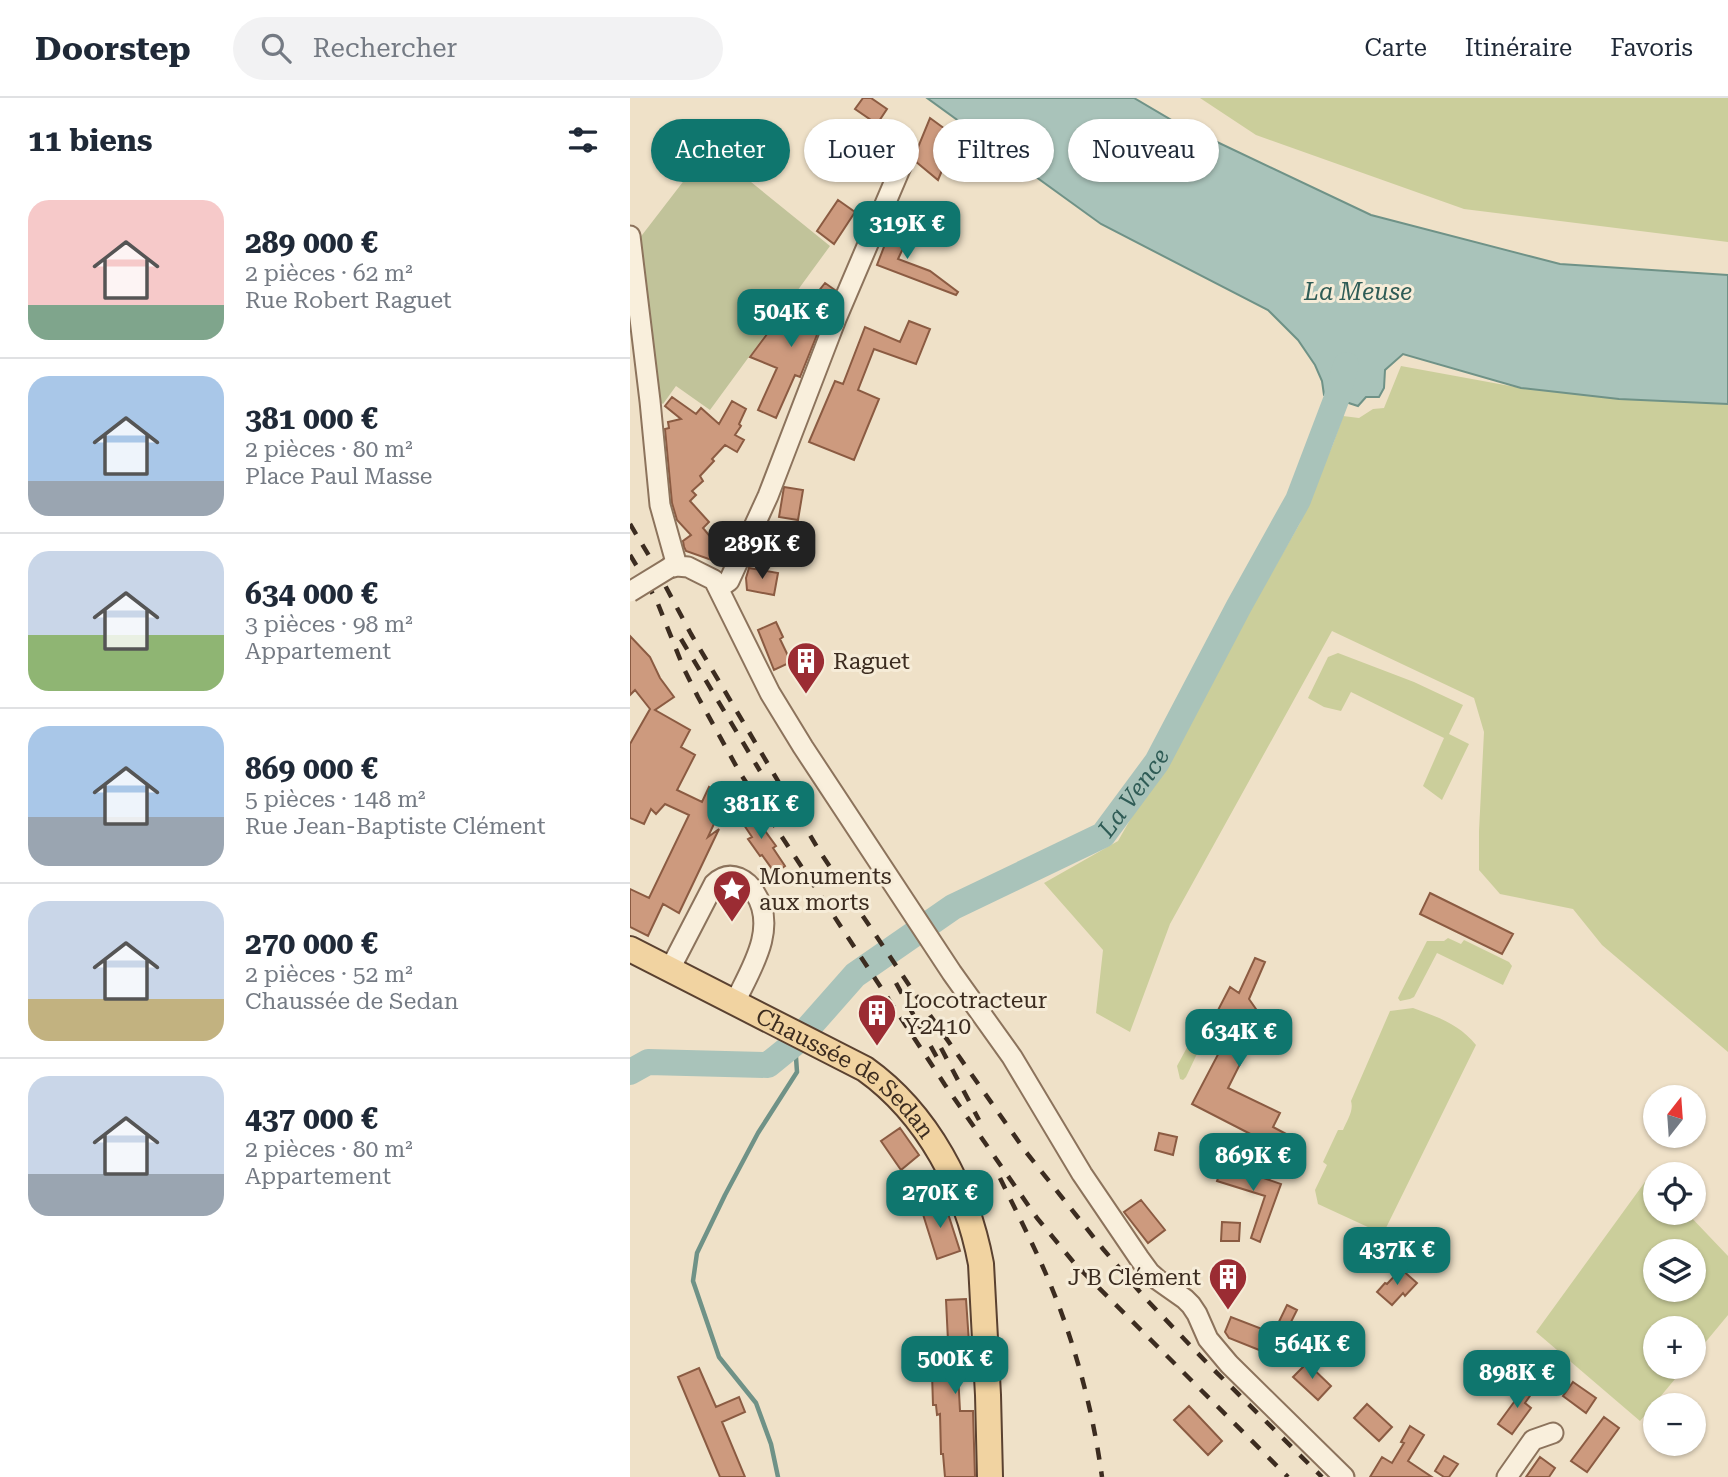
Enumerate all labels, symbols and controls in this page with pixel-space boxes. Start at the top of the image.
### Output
search box [233,17,723,80]
text: Doorstep [35,29,191,68]
icon: search [257,29,295,67]
text: Rechercher [313,33,457,63]
text: Carte [1365,34,1427,62]
text: Itinéraire [1465,34,1572,62]
text: Favoris [1610,34,1693,62]
chip: Acheter [651,119,790,182]
chip: Louer [804,119,919,182]
chip: Filtres [933,119,1054,182]
chip: Nouveau [1068,119,1219,182]
icon: filters [564,121,602,159]
text: 11 biens [28,123,152,158]
pin: 319K € [850,202,964,261]
text: 319K € [869,210,945,237]
text: 289 000 € [245,225,378,260]
icon: home [84,228,168,312]
text: 2 pièces · 62 m² [245,260,413,287]
water label: La Meuse [1303,278,1412,306]
text: Rue Robert Raguet [245,287,452,314]
pin: 504K € [734,289,848,349]
text: 504K € [753,298,829,325]
text: 381 000 € [245,401,378,436]
icon: home [84,404,168,488]
text: 2 pièces · 80 m² [245,436,413,463]
text: Place Paul Masse [245,463,432,490]
pin: 289K € [705,522,819,581]
text: 289K € [724,530,800,557]
text: 634 000 € [245,576,378,611]
icon: home [84,579,168,663]
text: 3 pièces · 98 m² [245,611,413,638]
text: Appartement [245,638,391,665]
building icon: Raguet [785,640,827,695]
place label: Raguet [833,648,910,675]
water label: La Vence [1092,744,1175,843]
text: 869 000 € [245,751,378,786]
icon: home [84,754,168,838]
pin: 381K € [704,782,818,841]
text: 5 pièces · 148 m² [245,786,426,813]
text: 381K € [723,790,799,817]
text: Rue Jean-Baptiste Clément [245,813,546,840]
place label: Monuments aux morts [759,863,892,916]
place icon: Monuments aux morts [711,868,753,923]
text: 270 000 € [245,926,378,961]
icon: home [84,929,168,1013]
text: 2 pièces · 52 m² [245,961,413,988]
place label: Locotracteur Y2410 [904,987,1047,1040]
text: Chaussée de Sedan [245,988,459,1015]
building icon: Locotracteur Y2410 [856,992,898,1047]
street label: Chaussée de Sedan [751,1003,940,1144]
pin: 634K € [1182,1010,1296,1069]
text: 634K € [1201,1018,1277,1045]
north arrow [1643,1085,1706,1148]
map controls [1643,1085,1706,1456]
text: 437 000 € [245,1101,378,1136]
icon: home [84,1104,168,1188]
pin: 869K € [1196,1134,1310,1193]
text: 2 pièces · 80 m² [245,1136,413,1163]
text: 869K € [1215,1142,1291,1169]
button: locate [1643,1162,1706,1225]
text: Appartement [245,1163,391,1190]
pin: 270K € [883,1170,997,1230]
text: 270K € [902,1179,978,1206]
pin: 437K € [1340,1228,1454,1287]
text: 437K € [1359,1236,1435,1263]
button: layers [1643,1239,1706,1302]
building icon: J B Clément [1207,1256,1249,1311]
place label: J B Clément [1068,1264,1201,1291]
button: + [1643,1316,1706,1379]
pin: 564K € [1255,1322,1369,1381]
text: 564K € [1274,1330,1350,1357]
pin: 500K € [898,1336,1012,1396]
text: 500K € [917,1345,993,1372]
pin: 898K € [1460,1350,1574,1410]
text: 898K € [1479,1359,1555,1386]
button: − [1643,1393,1706,1456]

